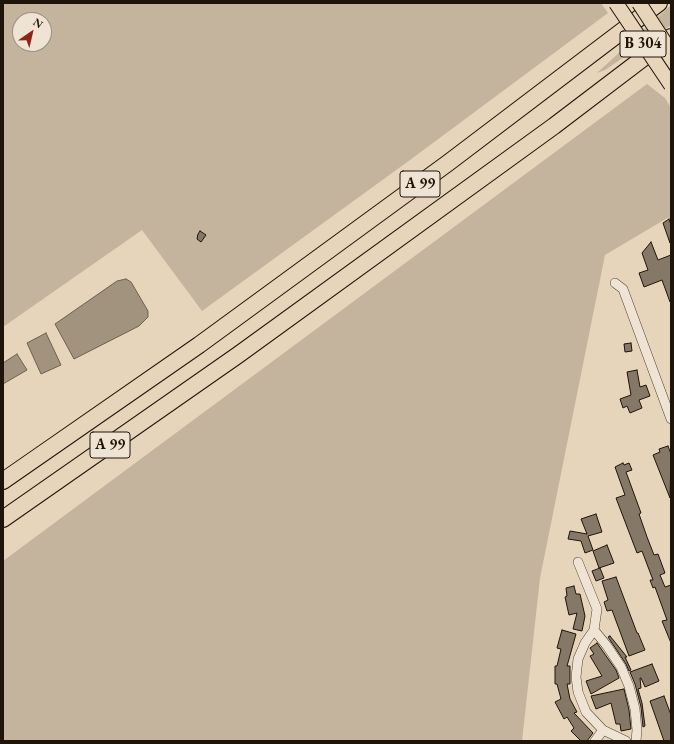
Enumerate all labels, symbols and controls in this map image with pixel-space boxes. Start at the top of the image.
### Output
north arrow [12,12,52,52]
text: N [31,15,46,31]
road number: B 304 [620,31,666,57]
road number: A 99 [400,171,440,197]
road number: A 99 [90,432,130,458]

